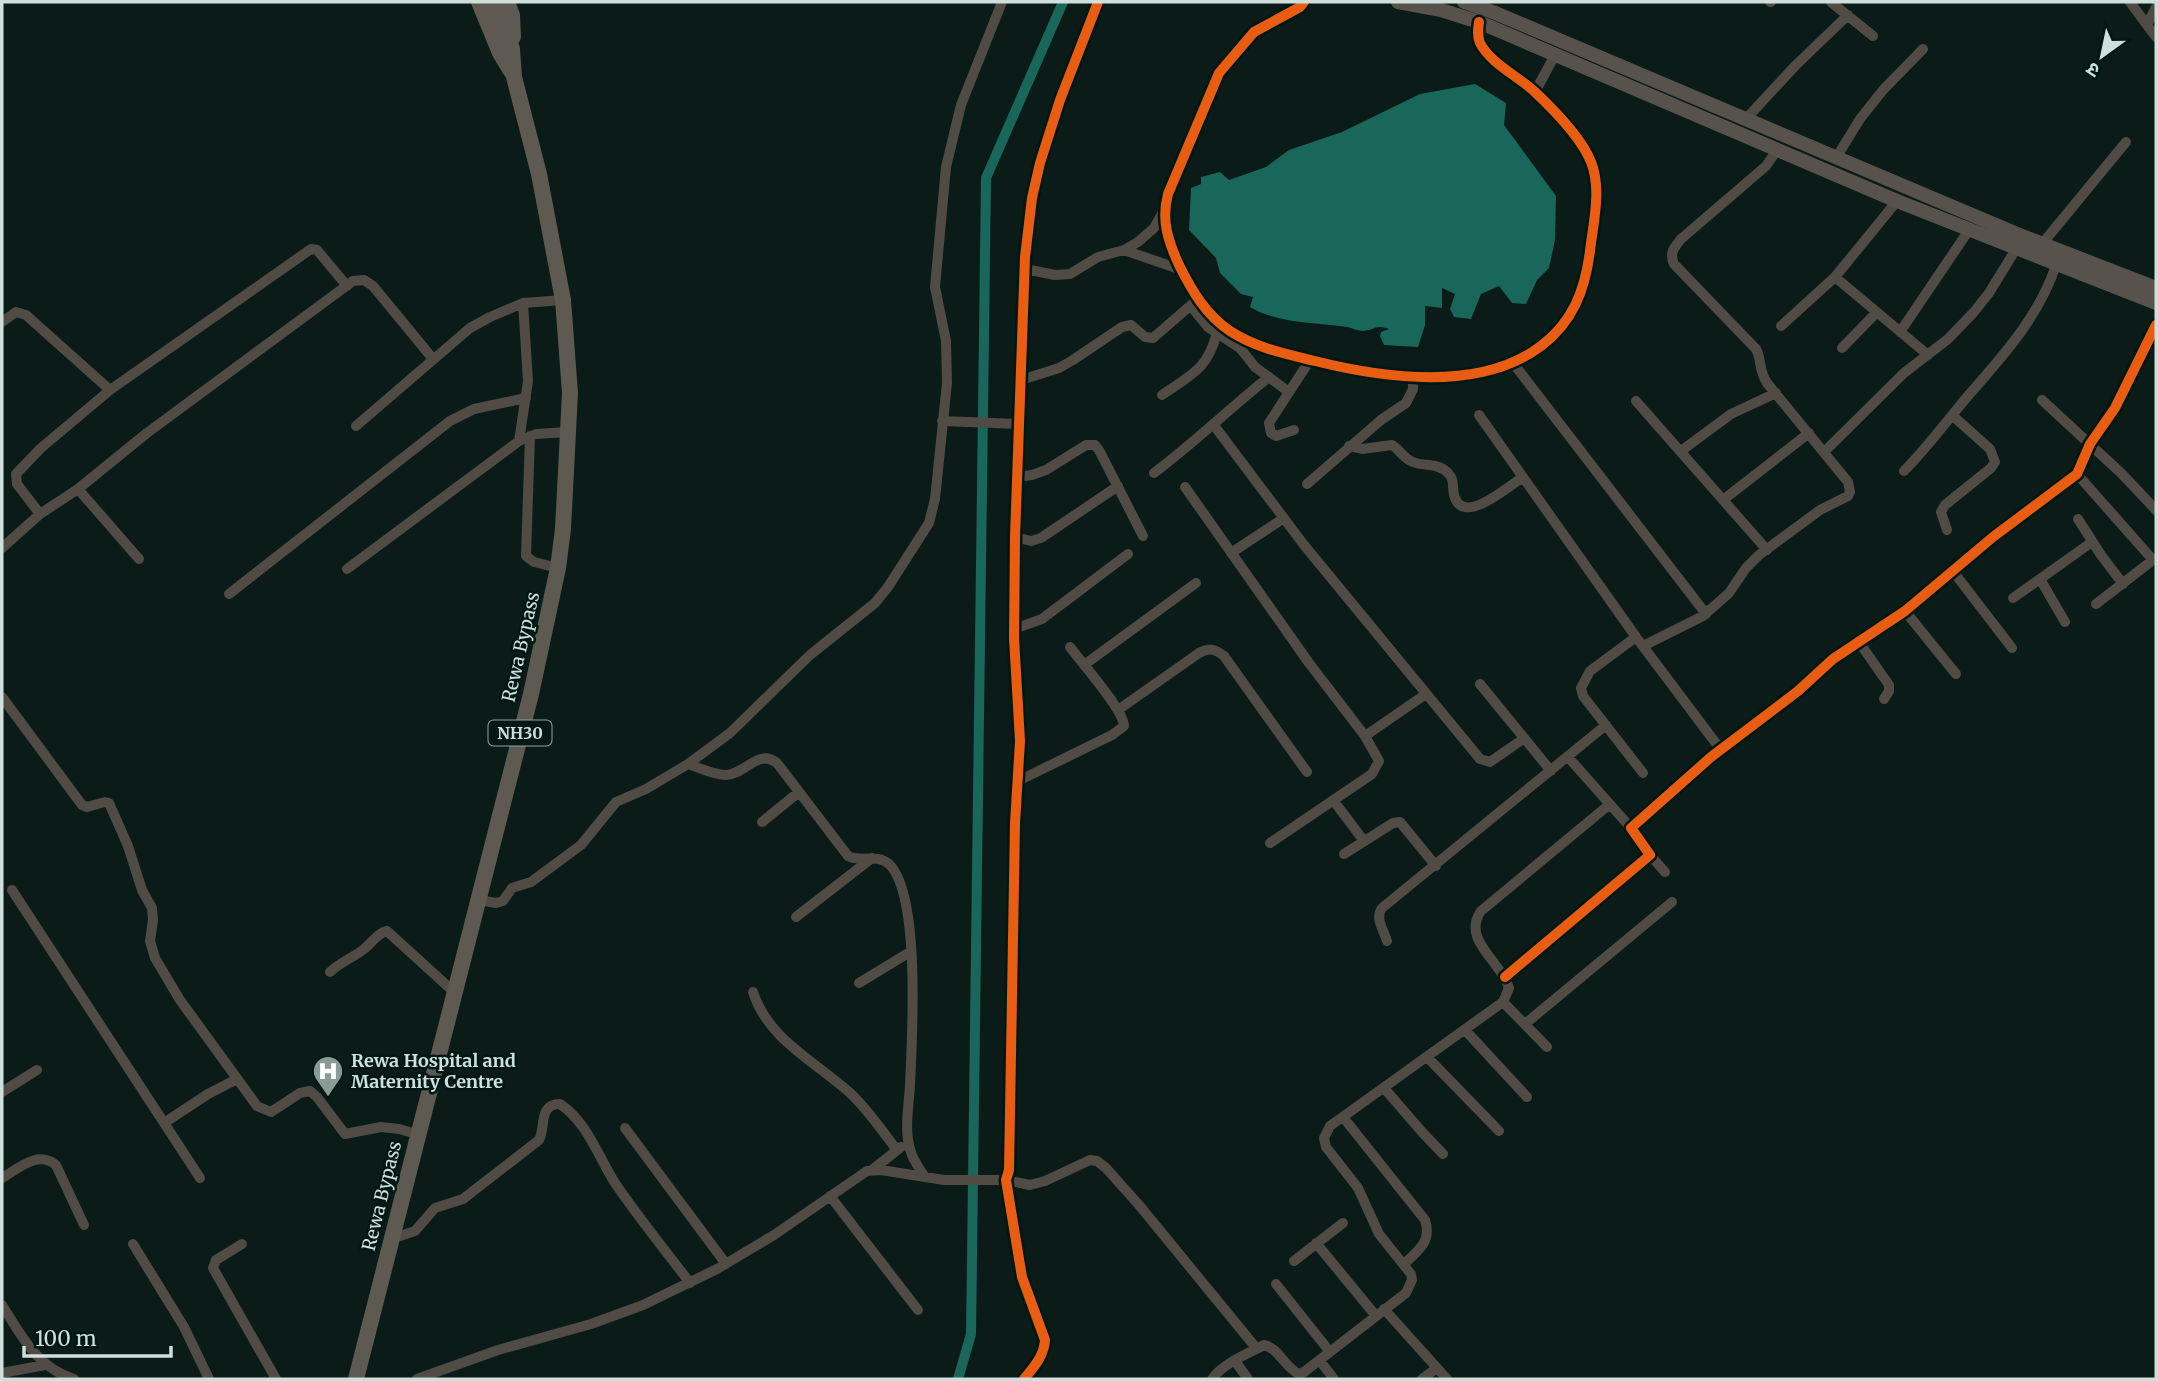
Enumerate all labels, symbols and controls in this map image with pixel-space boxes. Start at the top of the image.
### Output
north arrow [2067,21,2137,91]
text: उ [2081,57,2104,83]
street label: Rewa Bypass [497,589,544,704]
road number: NH30 [489,720,552,746]
place label: Rewa Hospital and Maternity Centre [351,1049,516,1093]
hospital icon: Rewa Hospital and Maternity Centre [311,1054,345,1098]
street label: Rewa Bypass [357,1138,406,1253]
scale bar [24,1314,172,1358]
text: 100 m [35,1325,97,1352]

